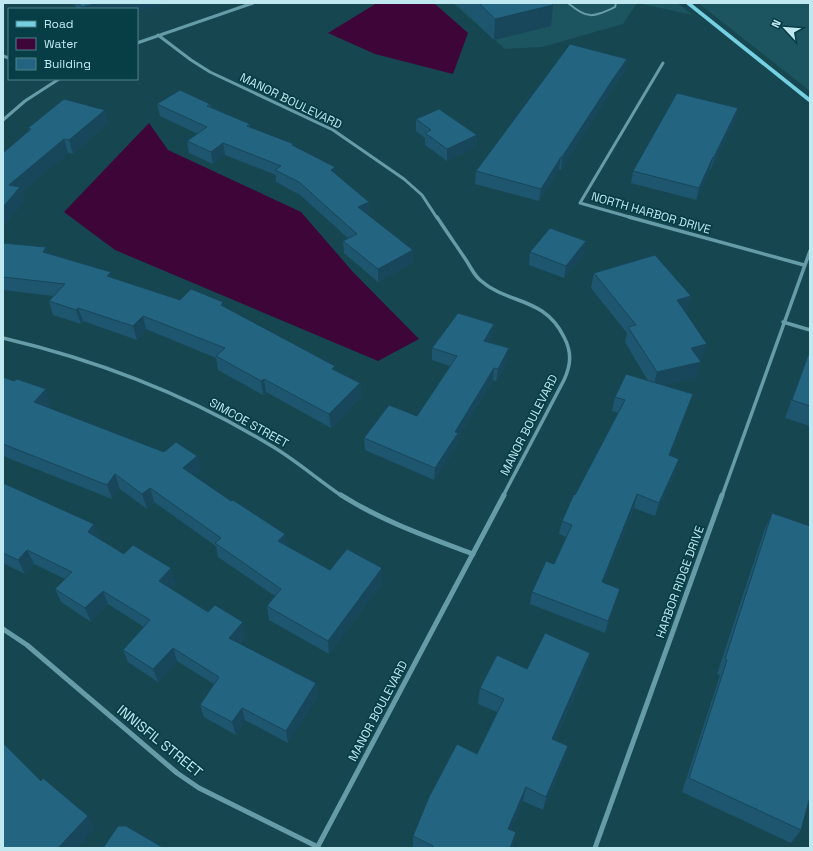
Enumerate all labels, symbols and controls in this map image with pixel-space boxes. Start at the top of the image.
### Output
legend [8,8,138,80]
north arrow [765,8,805,48]
text: Road [44,16,73,32]
text: N [768,17,784,30]
text: Water [44,36,78,52]
text: Building [44,56,91,72]
street label: MANOR BOULEVARD [237,69,345,133]
street label: NORTH HARBOR DRIVE [589,188,713,238]
street label: MANOR BOULEVARD [497,372,562,478]
street label: SIMCOE STREET [206,395,292,451]
street label: HARBOR RIDGE DRIVE [652,523,708,640]
street label: MANOR BOULEVARD [345,658,411,764]
street label: INNISFIL STREET [113,701,207,781]

